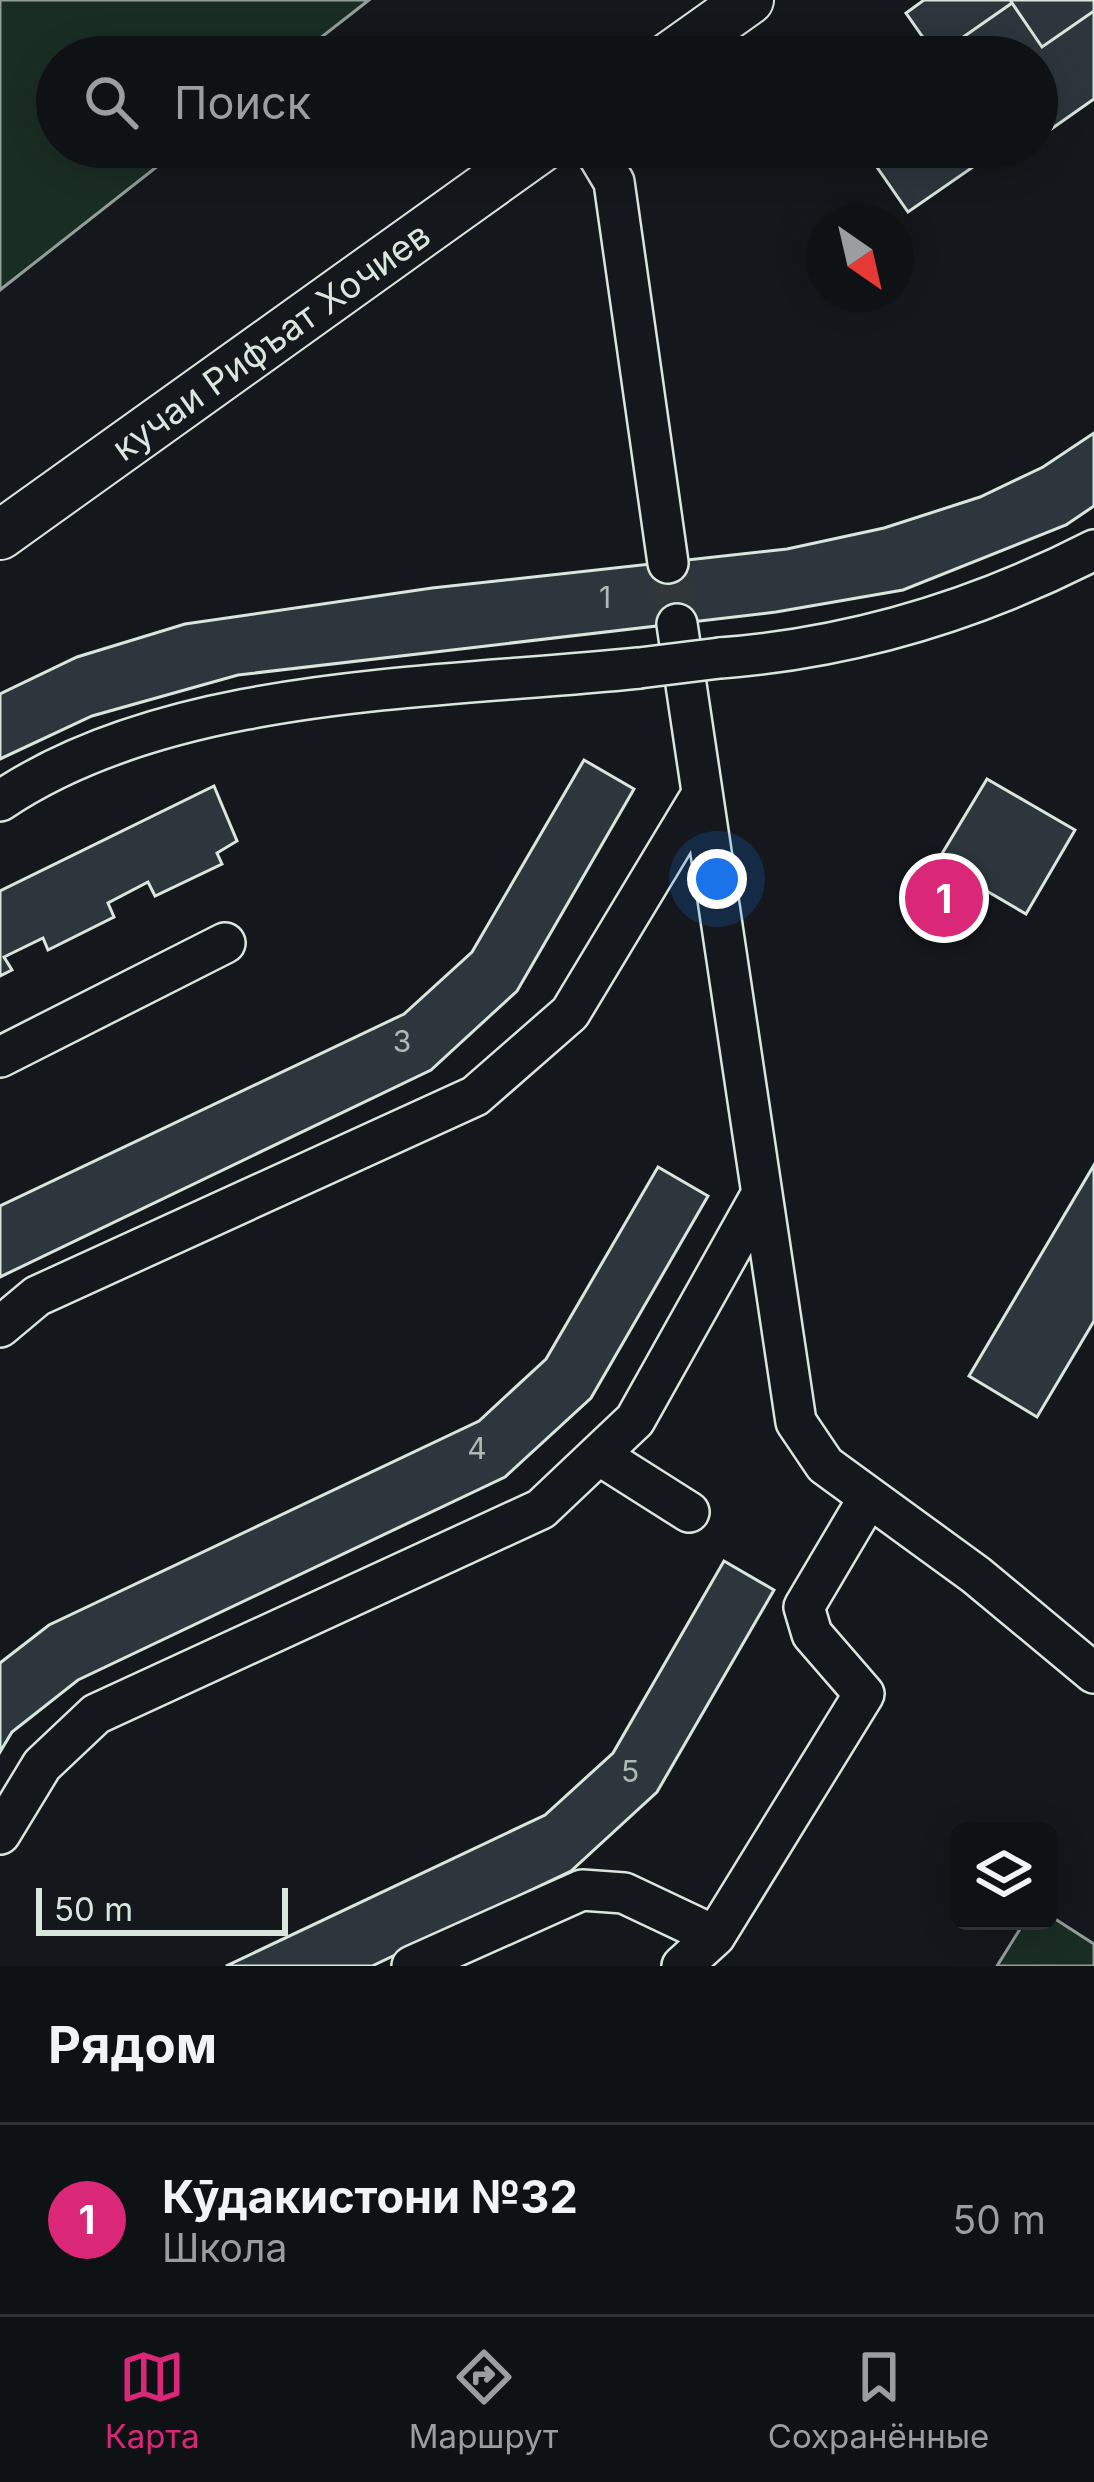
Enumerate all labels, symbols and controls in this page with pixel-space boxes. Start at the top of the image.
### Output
search box [36,36,1058,168]
icon: search [78,69,144,135]
text: Поиск [174,75,311,130]
north arrow [806,204,914,312]
street label: кучаи Рифъат Хочиев [103,213,438,470]
house number: 1 [599,579,611,615]
your location [687,849,747,909]
pin: 1 [905,853,983,943]
house number: 3 [393,1023,411,1059]
house number: 4 [467,1430,487,1466]
house number: 5 [621,1753,639,1789]
map controls [950,1822,1058,1930]
button: layers [950,1822,1058,1930]
scale bar [36,1882,288,1935]
text: 50 m [54,1889,133,1929]
text: Рядом [48,2014,217,2075]
text: Кӯдакистони №32 [162,2169,578,2224]
text: 1 [79,2196,95,2243]
text: 50 m [953,2196,1046,2243]
text: Школа [162,2224,287,2271]
tab: Карта [105,2344,199,2456]
tab: Маршрут [409,2344,558,2456]
tab: Сохранённые [768,2344,989,2456]

